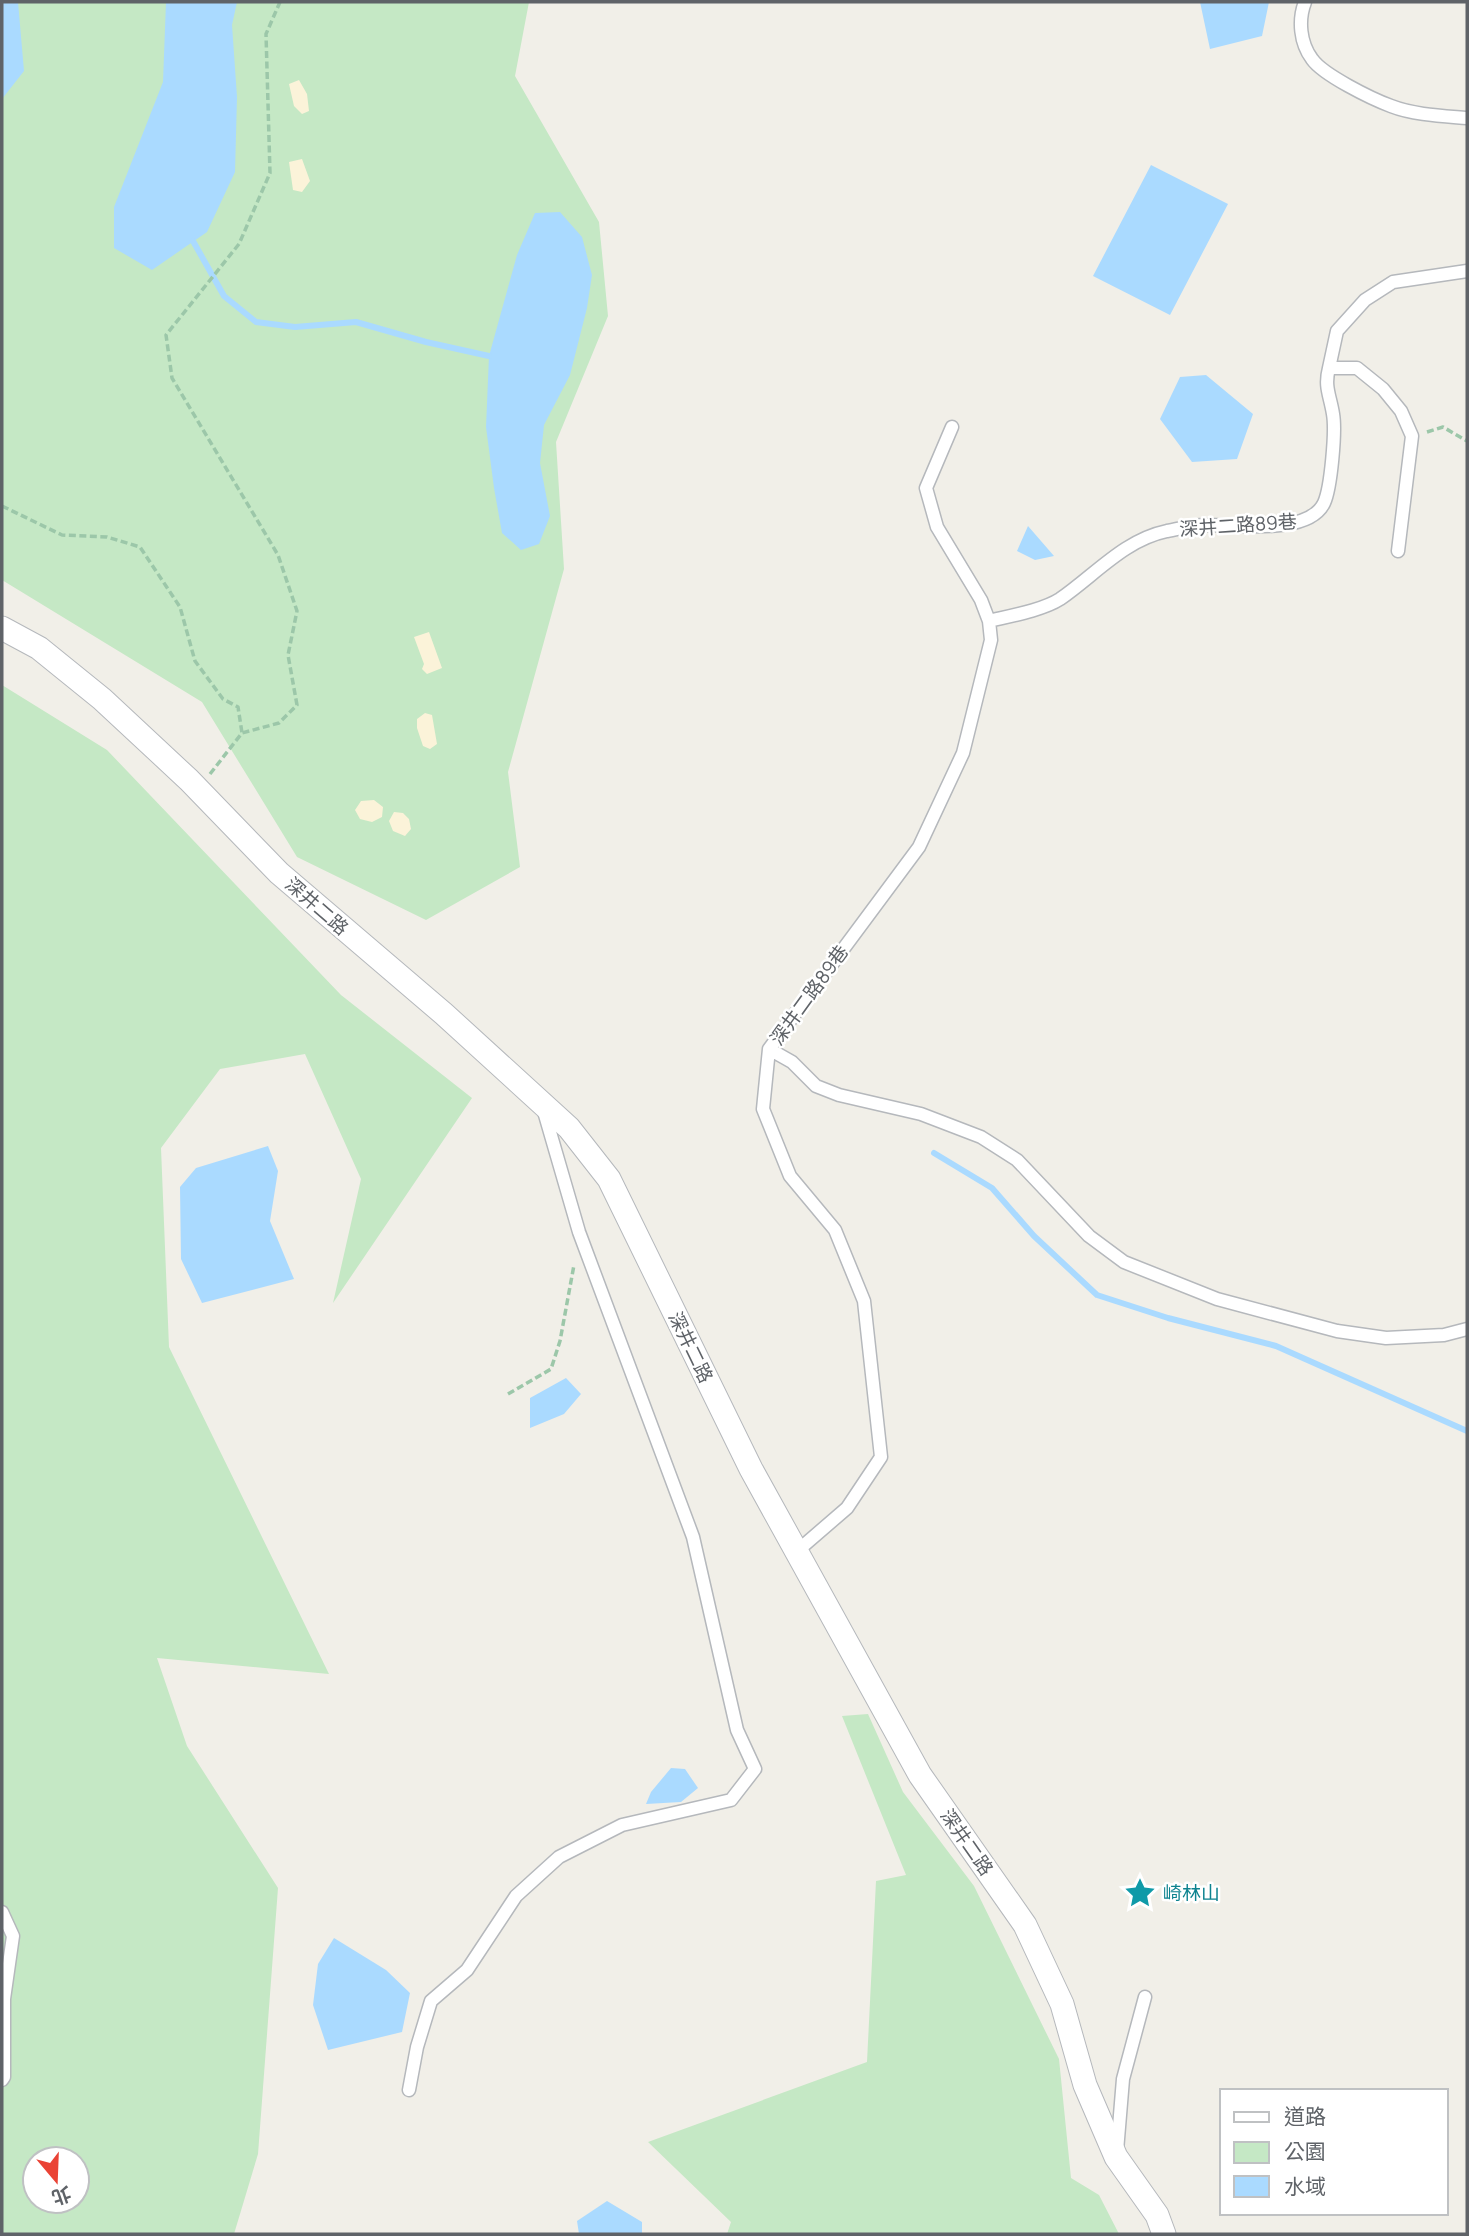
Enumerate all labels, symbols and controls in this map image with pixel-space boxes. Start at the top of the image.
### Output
street label: 深井二路89巷 [1178,508,1298,542]
street label: 深井二路 [280,871,354,941]
street label: 深井二路89巷 [764,940,854,1050]
street label: 深井二路 [663,1307,719,1387]
street label: 深井二路 [935,1803,999,1881]
place icon: 崎林山 [1123,1876,1157,1910]
place label: 崎林山 [1163,1880,1220,1906]
legend [1220,2089,1448,2215]
text: 道路 [1284,2102,1326,2130]
text: 公園 [1284,2137,1326,2165]
north arrow [21,2145,91,2215]
text: 水域 [1284,2172,1326,2200]
text: 北 [48,2181,75,2211]

